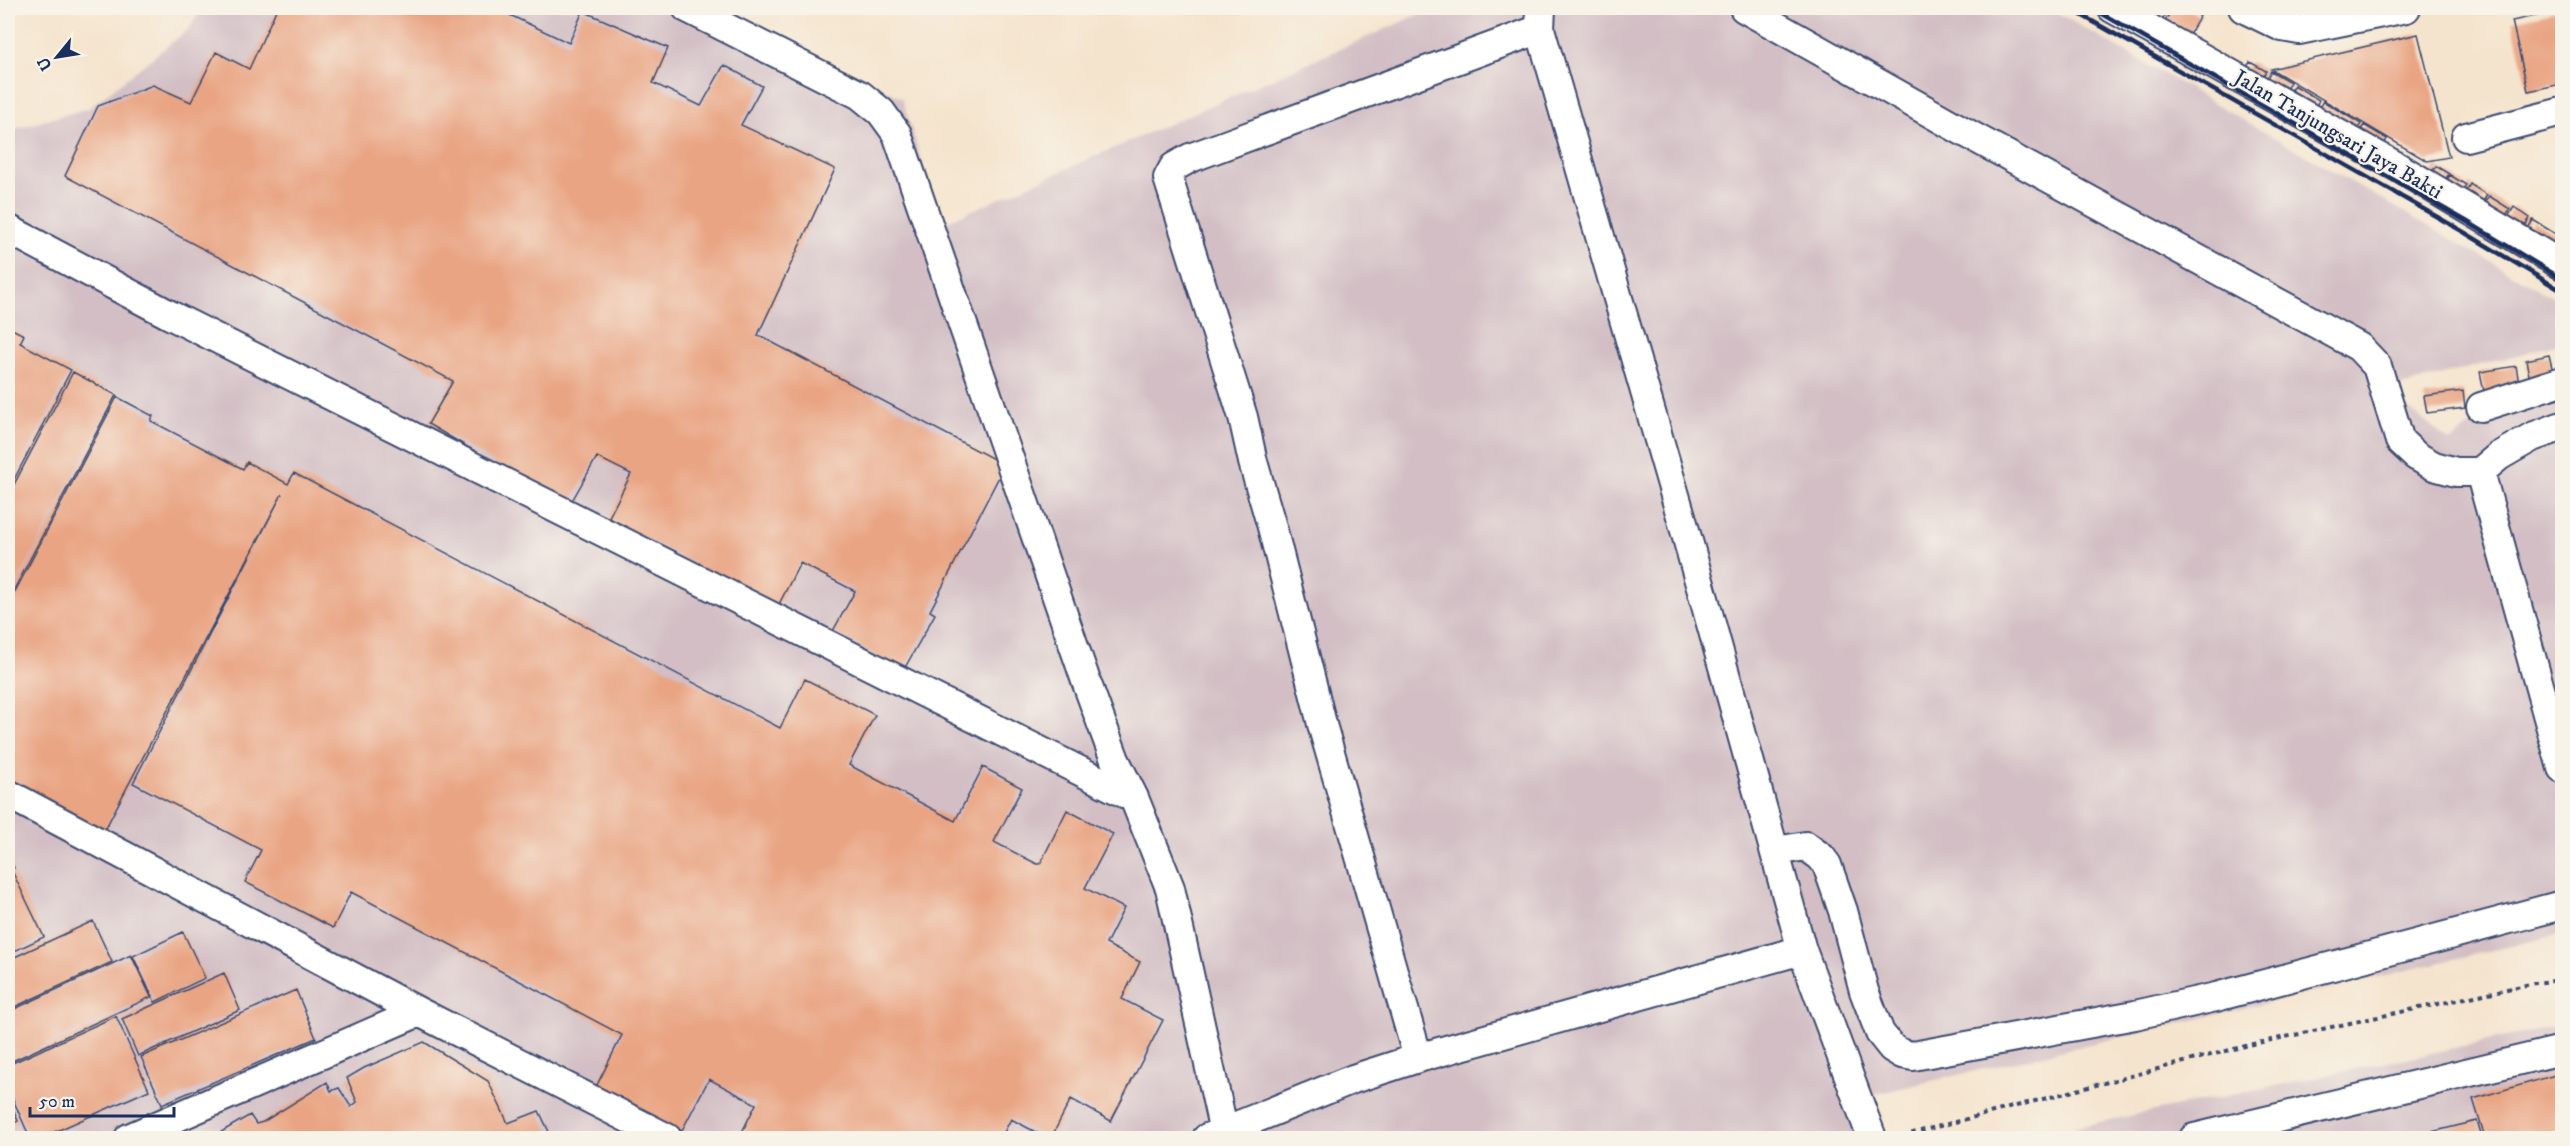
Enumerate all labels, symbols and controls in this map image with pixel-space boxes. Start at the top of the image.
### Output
north arrow [27,27,87,87]
text: U [33,53,57,74]
street label: Jalan Tanjungsari Jaya Bakti [2227,64,2447,205]
scale bar [30,1080,174,1118]
text: 50 m [39,1091,75,1113]

